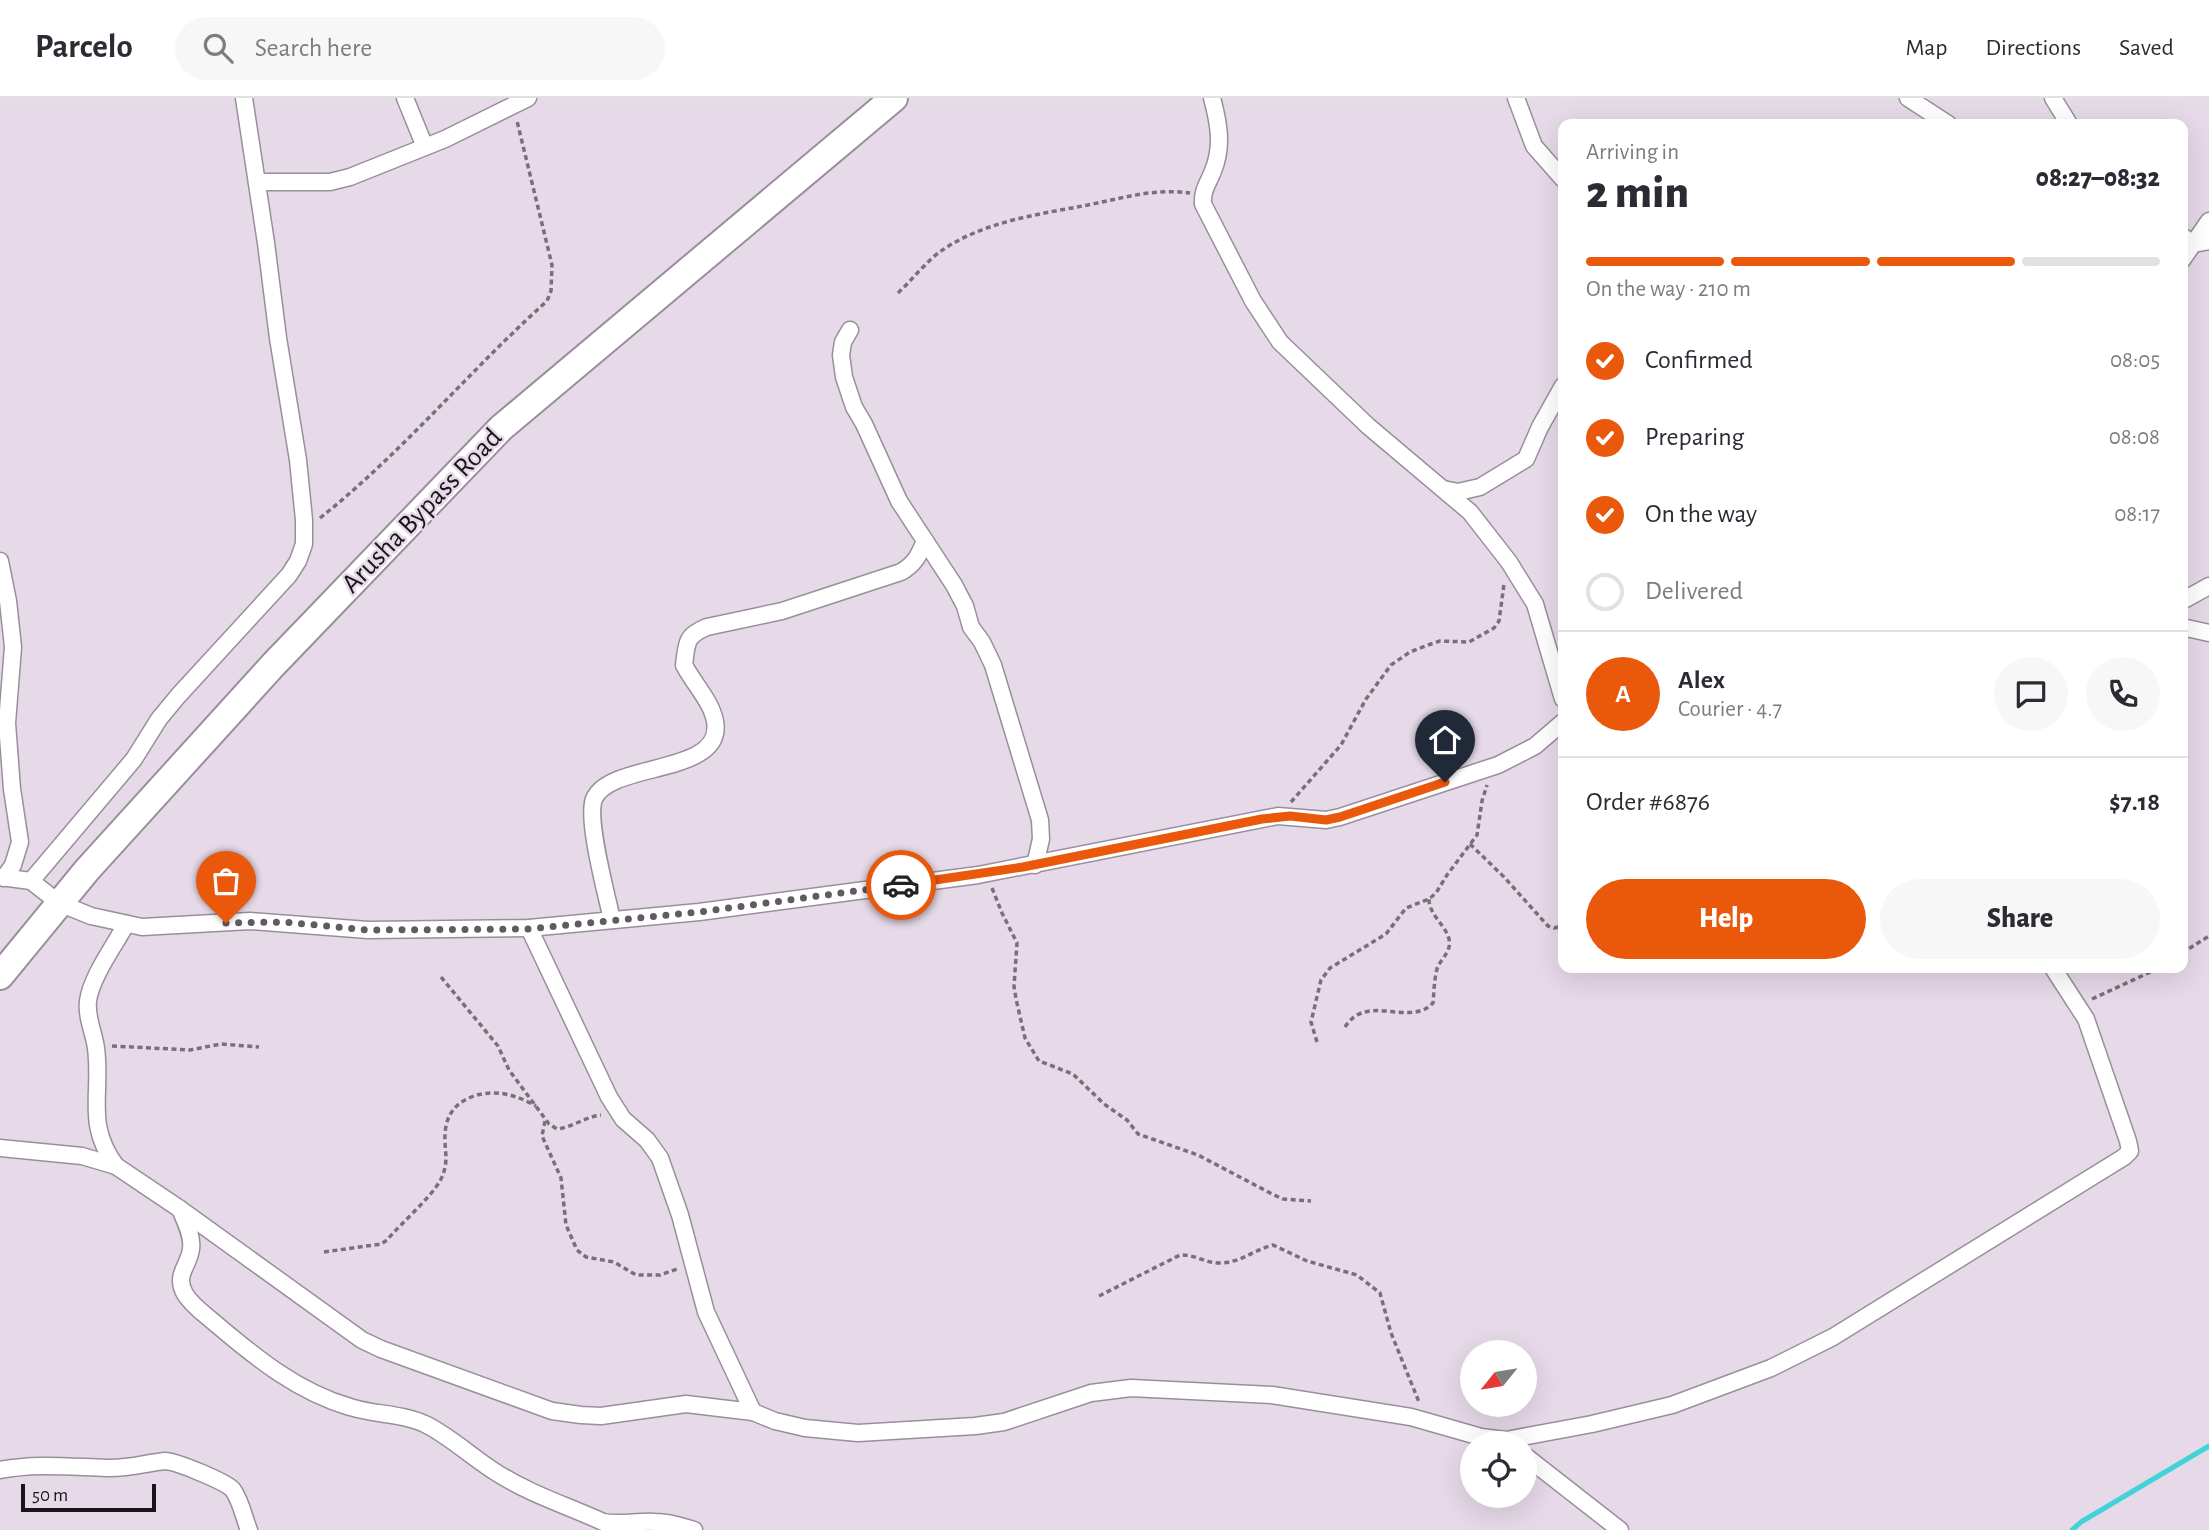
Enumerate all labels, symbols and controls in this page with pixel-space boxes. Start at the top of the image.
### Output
search box [175,17,665,80]
icon: search [199,29,237,67]
text: Parcelo [35,31,133,64]
text: Search here [255,35,372,61]
text: Map [1905,36,1947,60]
text: Directions [1985,36,2081,60]
text: Saved [2119,36,2174,60]
text: Arriving in [1586,141,1679,164]
text: 08:27–08:32 [2036,165,2160,191]
text: 2 min [1586,170,1689,216]
text: On the way · 210 m [1586,278,1751,301]
icon: check [1586,342,1624,380]
text: Confirmed [1645,347,1753,373]
text: 08:05 [2110,349,2160,372]
icon: check [1586,419,1624,457]
street label: Arusha Bypass Road [337,423,507,599]
text: Preparing [1645,424,1744,450]
text: 08:08 [2109,426,2160,449]
icon: check [1586,496,1624,534]
text: On the way [1645,501,1757,527]
text: 08:17 [2114,503,2160,526]
text: Delivered [1645,578,1743,604]
button: chat [1994,657,2068,731]
button: phone [2086,657,2160,731]
text: Alex [1678,667,1725,693]
text: A [1615,681,1631,707]
text: Courier · 4.7 [1678,698,1782,721]
pin [1415,710,1475,782]
icon: home [1426,721,1464,759]
text: Order #6876 [1586,789,1710,815]
text: $7.18 [2109,789,2160,815]
courier [866,850,936,920]
pin [196,851,256,923]
icon: bag [207,862,245,900]
icon: car [882,866,920,904]
button: Help [1586,879,1866,959]
button: Share [1880,879,2160,959]
north arrow [1460,1340,1536,1418]
map controls [1460,1340,1537,1508]
button: locate [1460,1431,1537,1508]
scale bar [21,1481,156,1513]
text: 50 m [32,1486,68,1505]

